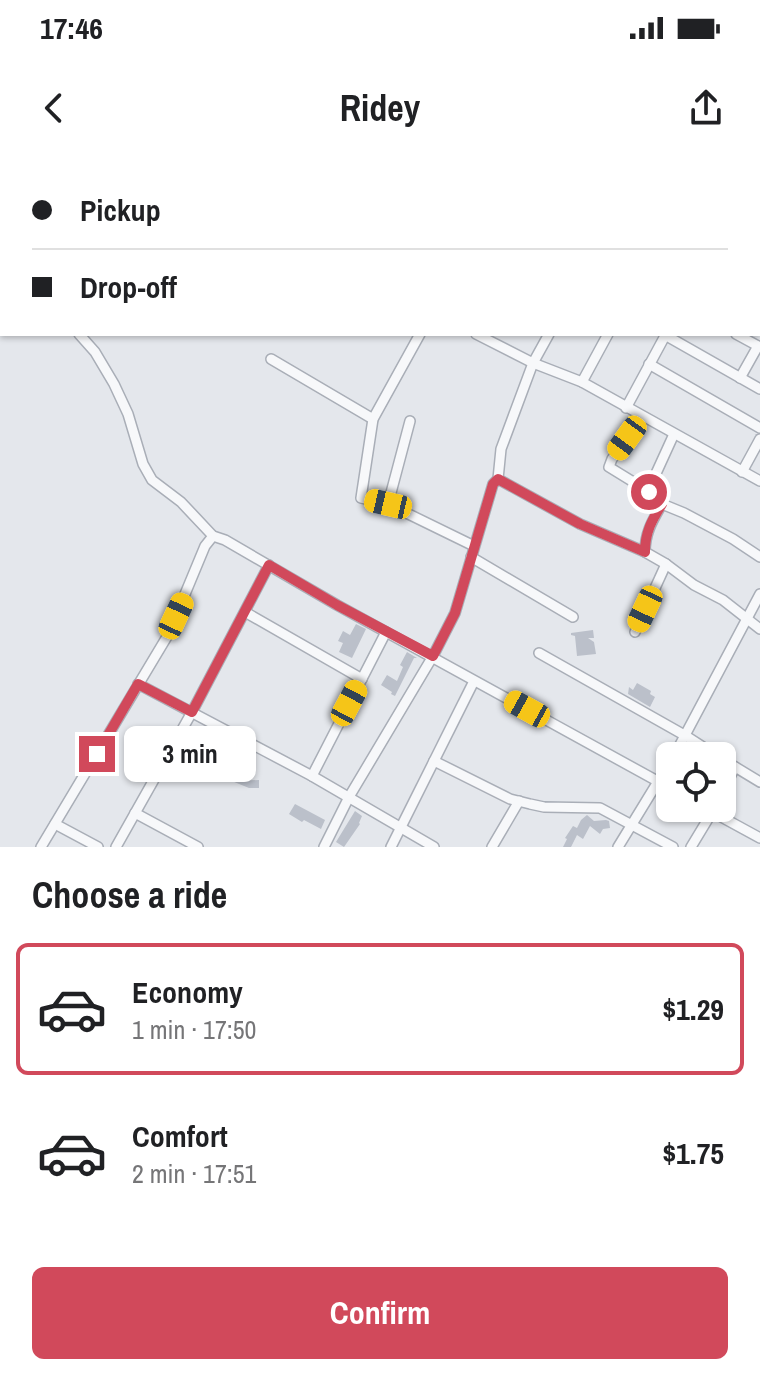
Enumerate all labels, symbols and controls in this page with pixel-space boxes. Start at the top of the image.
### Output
text: 17:46 [40,8,103,48]
text: Ridey [340,84,420,132]
icon: back [32,86,76,130]
icon: share [684,86,728,130]
text: Pickup [80,190,161,230]
text: Drop-off [80,267,177,307]
car [603,412,651,464]
route start [631,474,667,510]
car [362,487,414,521]
car [624,582,666,636]
car [155,589,197,643]
car [327,676,371,730]
car [500,687,554,731]
callout: 3 min [125,726,257,782]
route end [79,736,115,772]
text: 3 min [162,736,218,771]
map controls [656,742,736,822]
button: locate [656,742,736,822]
text: Choose a ride [32,871,227,919]
text: Economy [132,972,243,1012]
icon: car [36,973,108,1045]
text: $1.29 [662,989,724,1029]
text: 1 min · 17:50 [132,1012,256,1047]
text: Comfort [132,1116,228,1156]
icon: car [36,1117,108,1189]
text: $1.75 [662,1133,724,1173]
text: 2 min · 17:51 [132,1156,256,1191]
button: Confirm [32,1267,728,1359]

